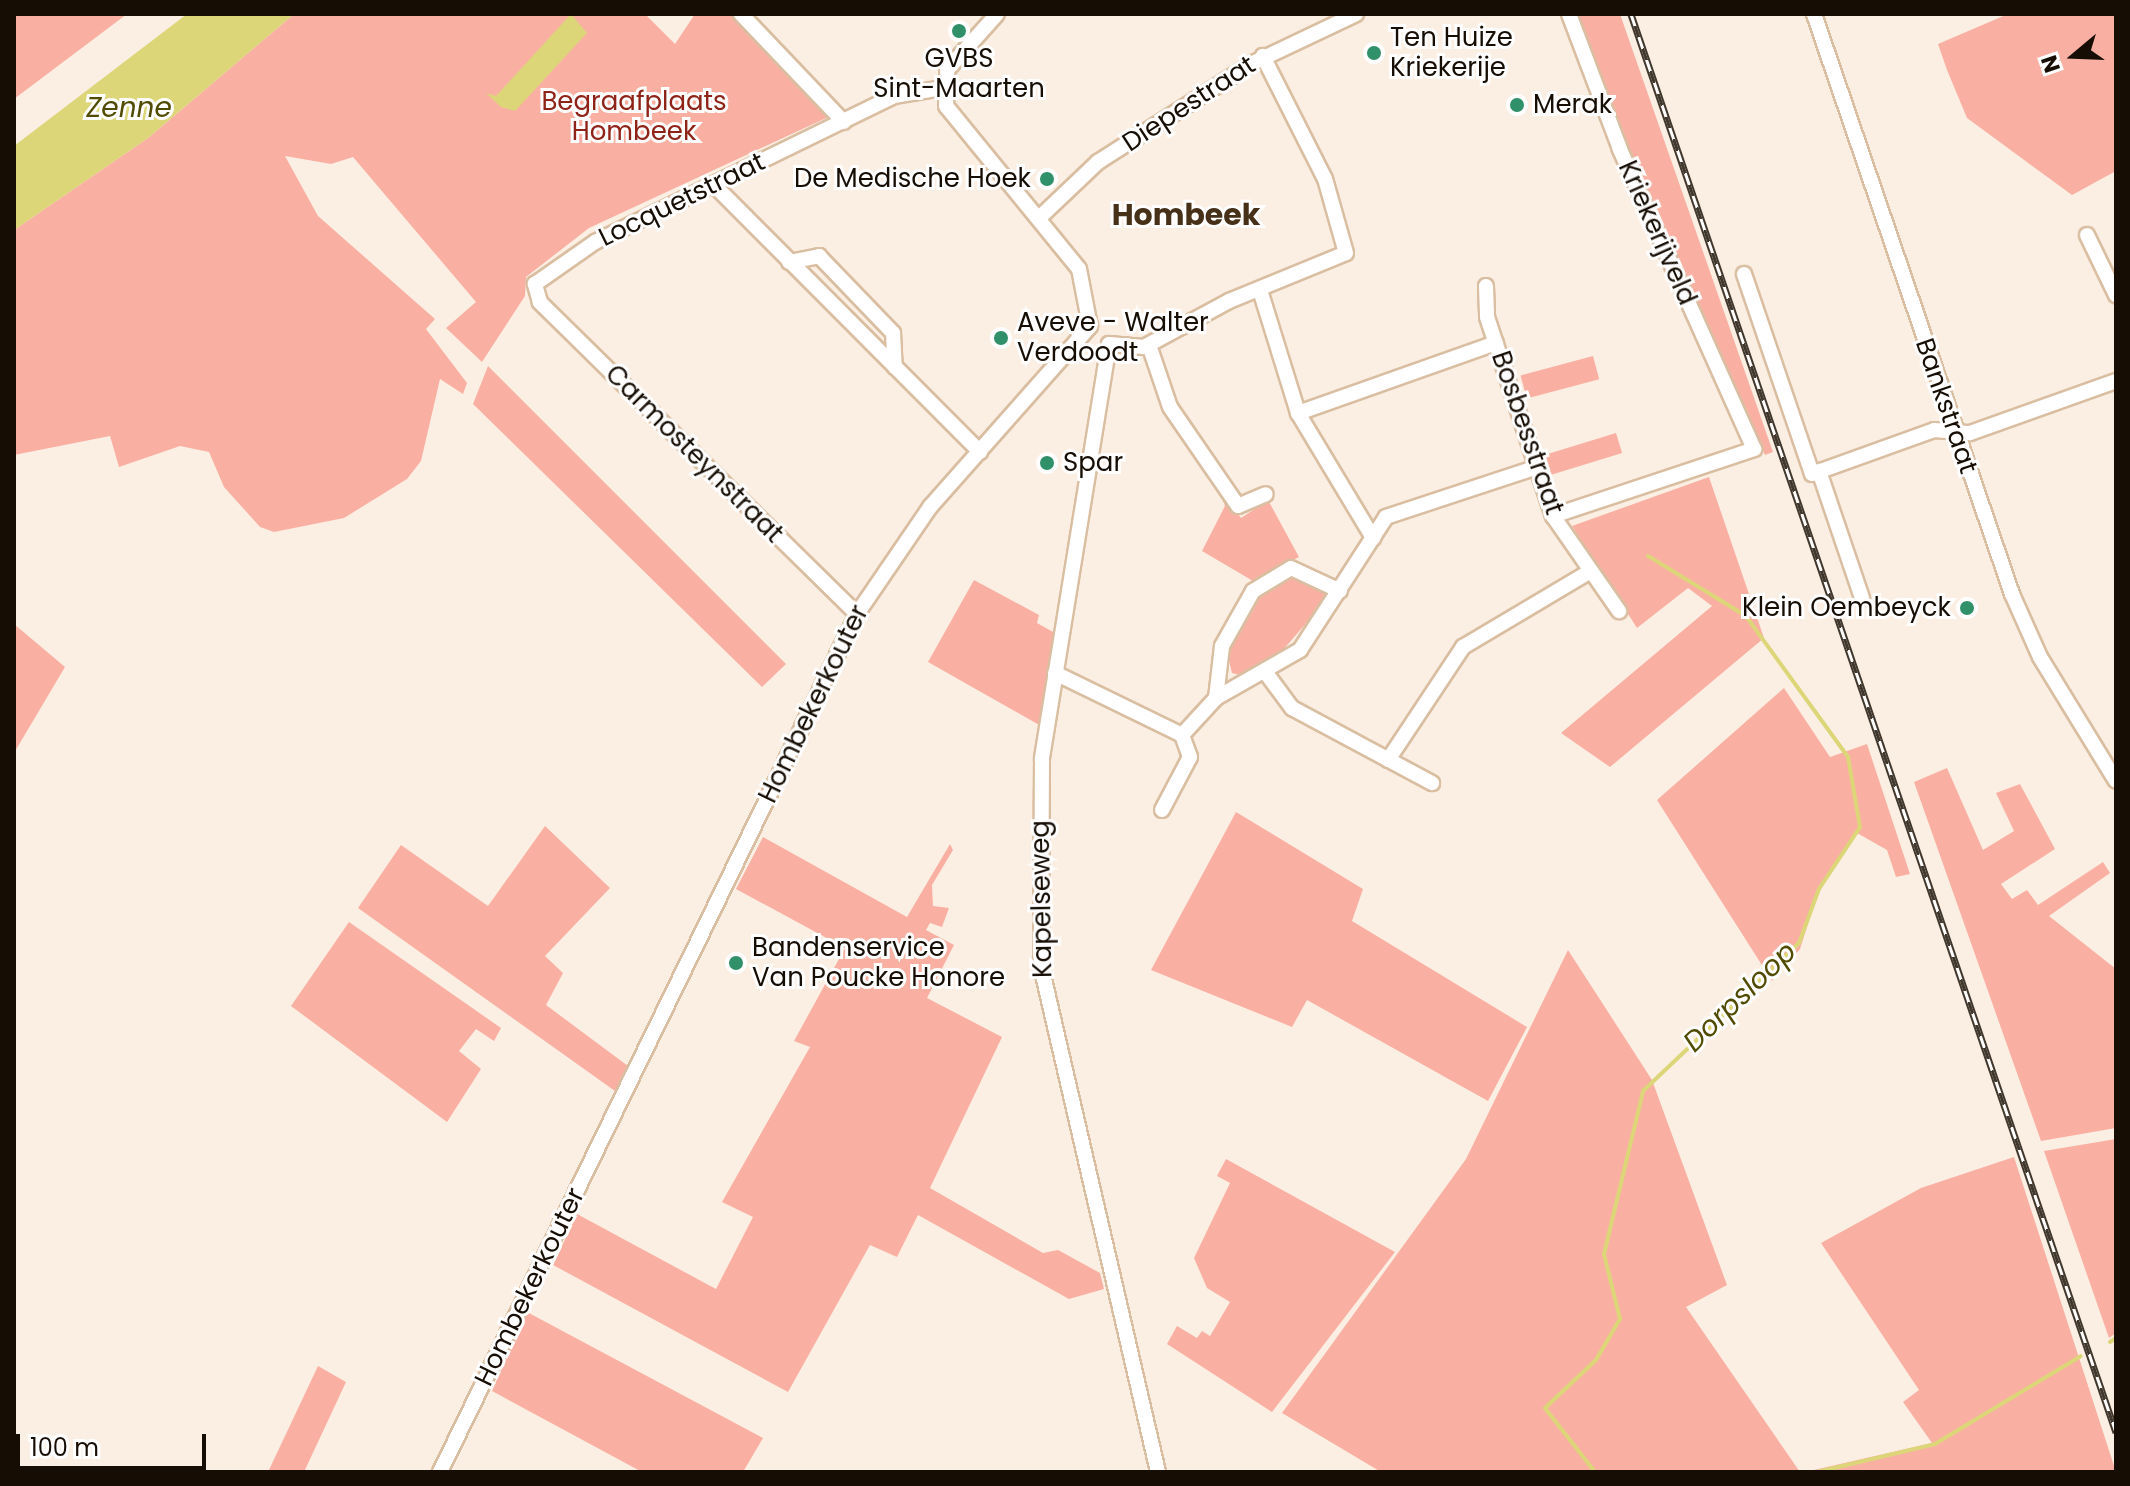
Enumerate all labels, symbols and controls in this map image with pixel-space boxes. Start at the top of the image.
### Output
north arrow [2034,16,2114,96]
marker: GVBS Sint-Maarten [950,22,968,40]
place label: Ten Huize Kriekerije [1390,22,1513,84]
place label: GVBS Sint-Maarten [873,43,1045,104]
marker: Ten Huize Kriekerije [1365,44,1383,62]
street label: Diepestraat [1117,50,1261,158]
text: N [2033,51,2068,77]
park label: Begraafplaats Hombeek [541,86,727,148]
place label: Merak [1533,89,1612,121]
water label: Zenne [86,91,172,125]
marker: Merak [1508,96,1526,114]
street label: Locquetstraat [594,146,770,254]
street label: Kriekerijveld [1611,156,1703,310]
place label: De Medische Hoek [794,163,1031,195]
marker: De Medische Hoek [1038,170,1056,188]
district label: Hombeek [1112,197,1260,233]
place label: Aveve - Walter Verdoodt [1017,307,1209,368]
marker: Aveve - Walter Verdoodt [992,329,1010,347]
street label: Bankstraat [1908,334,1984,478]
street label: Bosbesstraat [1484,347,1570,519]
street label: Carmosteynstraat [599,359,789,549]
place label: Spar [1063,447,1123,479]
marker: Spar [1038,454,1056,472]
place label: Klein Oembeyck [1742,592,1951,624]
marker: Klein Oembeyck [1958,599,1976,617]
street label: Hombekerkouter [753,600,875,808]
street label: Kapelseweg [1025,820,1059,978]
place label: Bandenservice Van Poucke Honore [752,932,1005,994]
water label: Dorpsloop [1677,935,1803,1059]
marker: Bandenservice Van Poucke Honore [727,954,745,972]
street label: Hombekerkouter [469,1183,591,1391]
scale bar [20,1418,210,1468]
text: 100 m [30,1431,99,1464]

